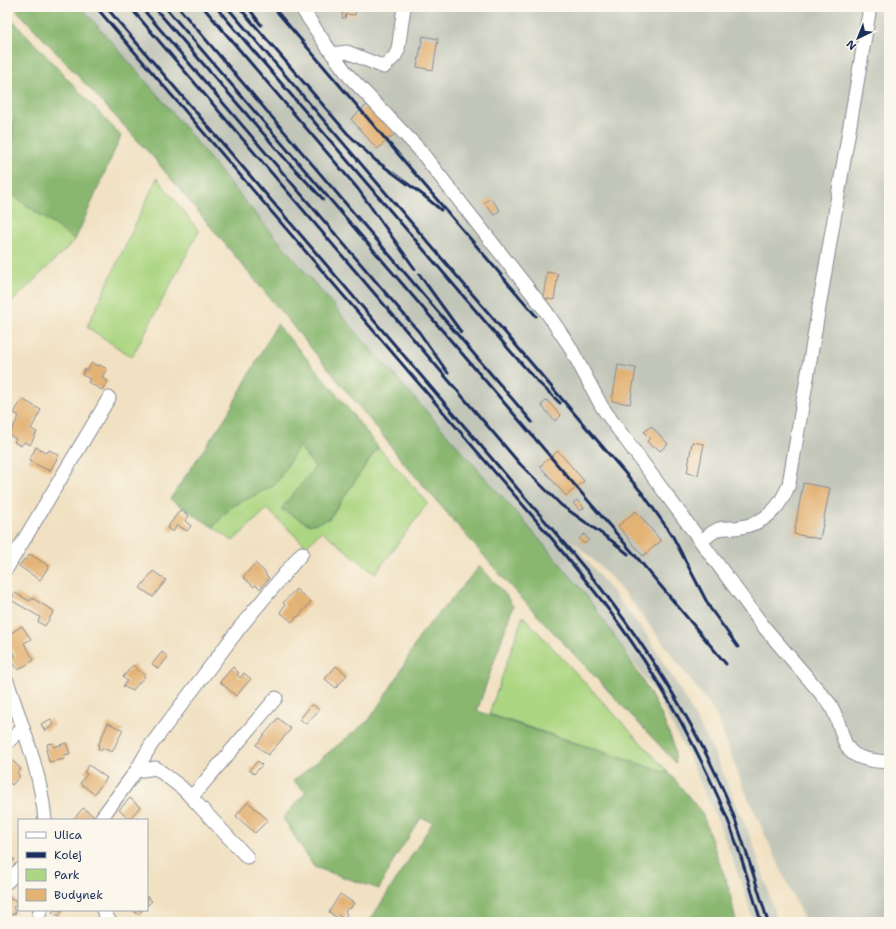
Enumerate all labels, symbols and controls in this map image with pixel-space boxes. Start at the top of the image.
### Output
north arrow [838,18,878,58]
text: N [843,36,860,53]
legend [18,819,148,911]
text: Ulica [54,827,83,843]
text: Kolej [54,847,82,863]
text: Park [54,867,80,883]
text: Budynek [54,887,103,903]

